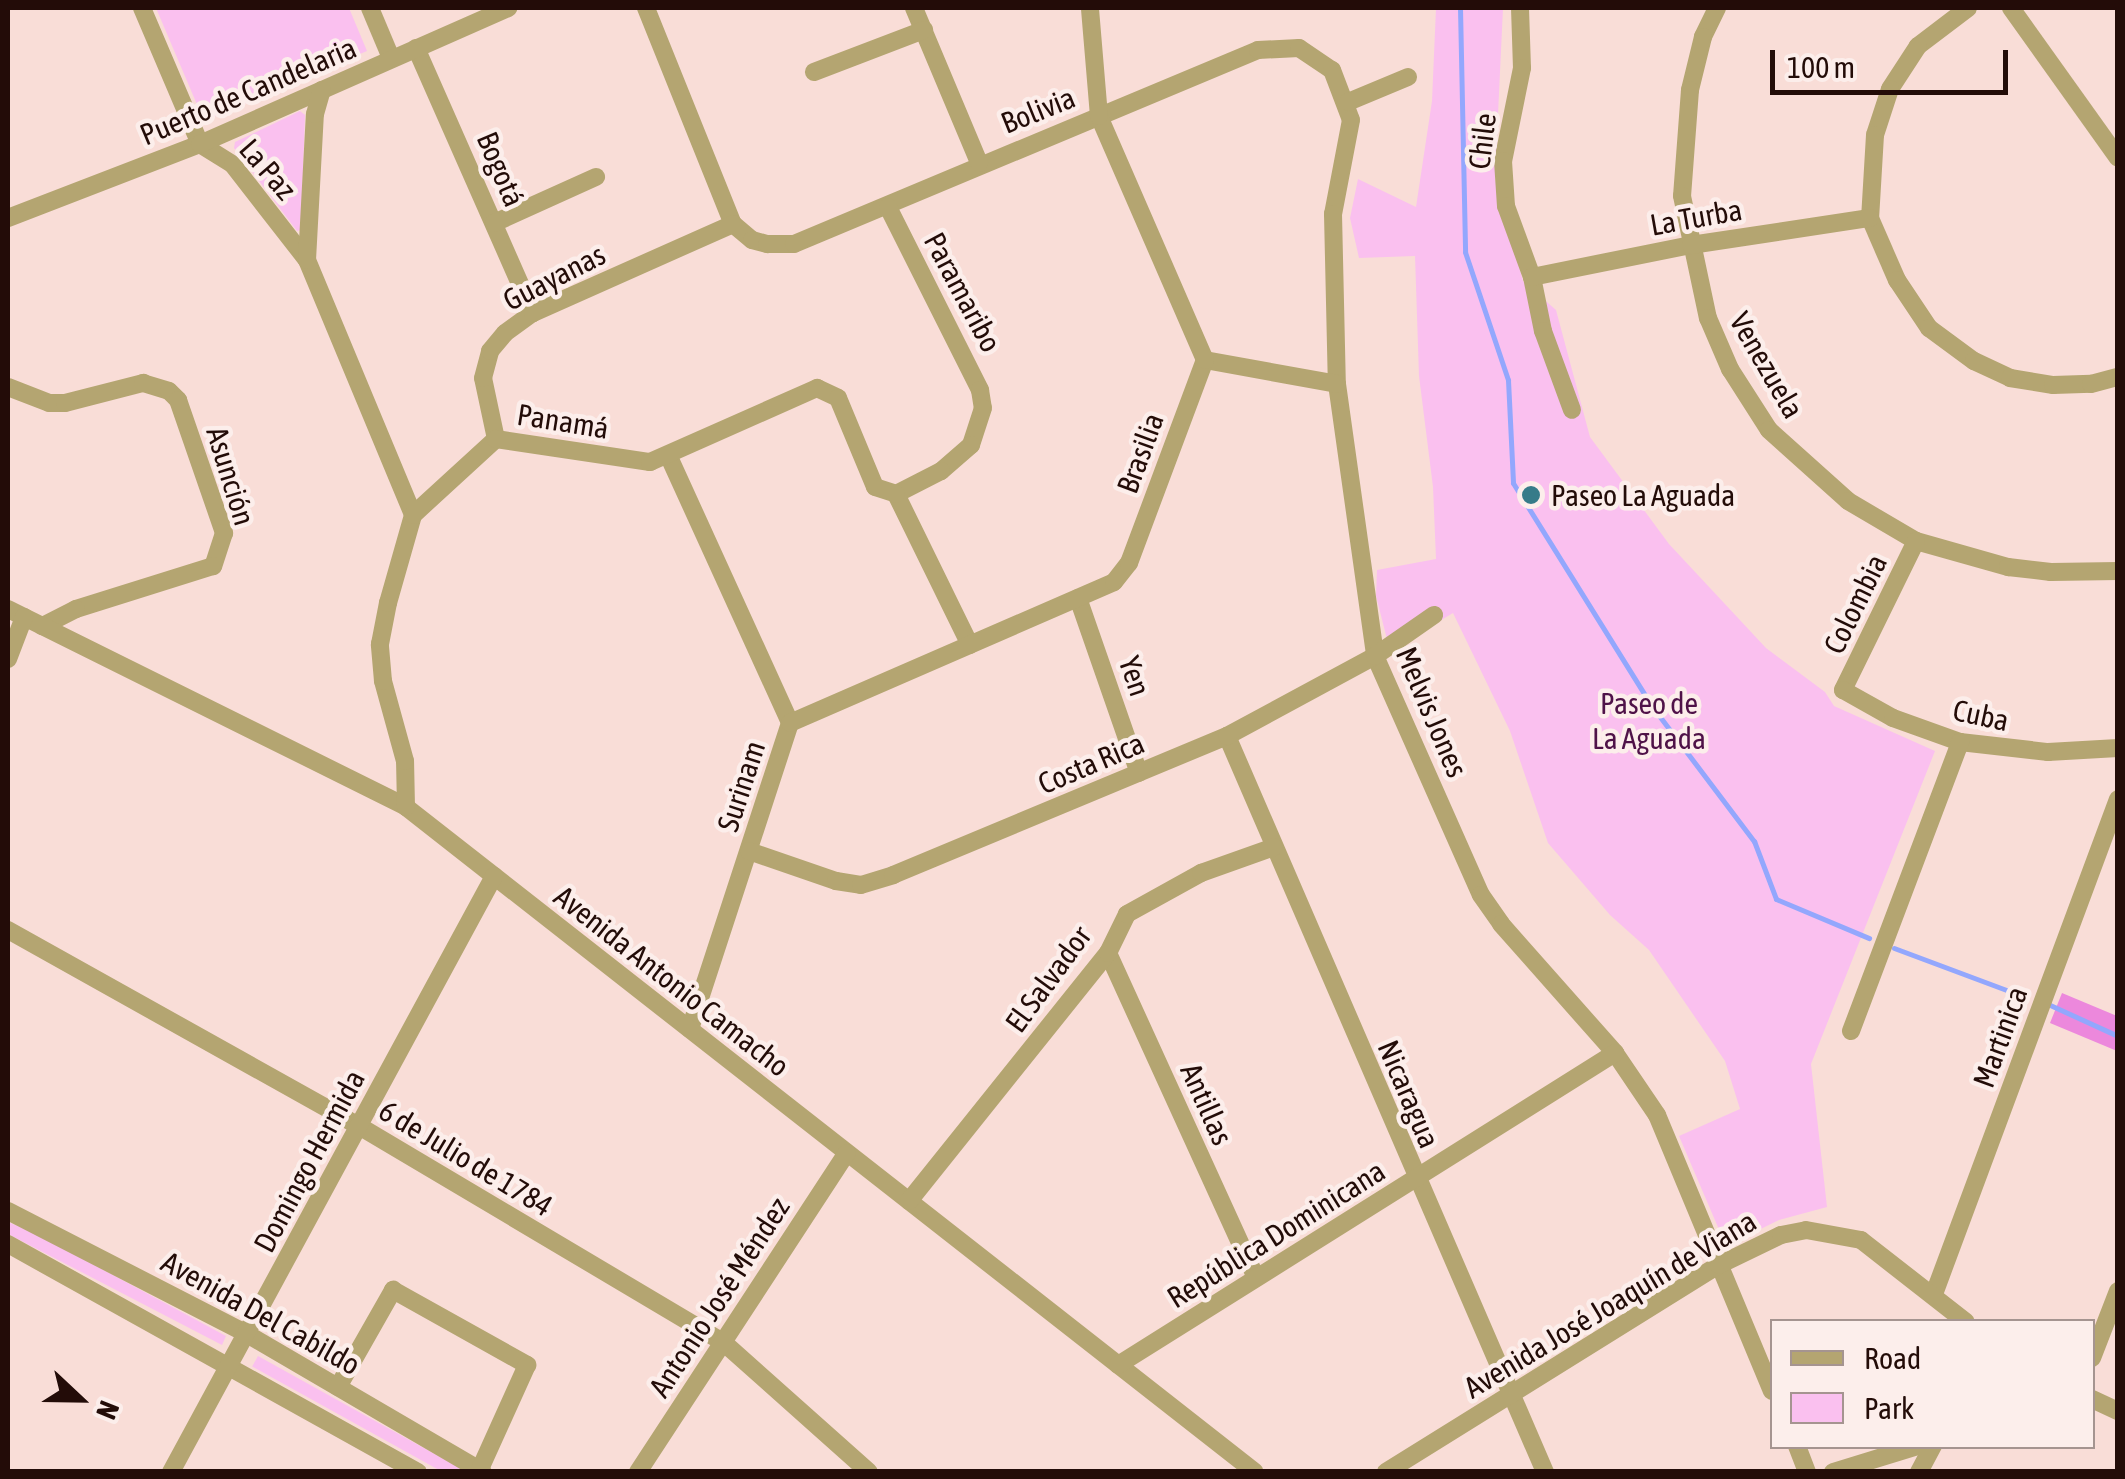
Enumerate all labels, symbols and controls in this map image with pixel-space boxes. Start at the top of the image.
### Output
street label: Puerto de Candelaria [135,29,361,153]
scale bar [1775,30,2012,92]
text: 100 m [1787,50,1855,84]
street label: Bolivia [996,79,1080,141]
street label: Chile [1461,111,1503,171]
street label: Bogotá [469,126,533,212]
street label: La Paz [232,131,304,207]
street label: La Turba [1647,191,1745,243]
street label: Paramaribo [917,226,1009,358]
street label: Guayanas [497,236,611,318]
street label: Venezuela [1722,306,1812,424]
street label: Panamá [515,396,611,446]
street label: Brasilia [1109,408,1171,498]
street label: Asunción [199,422,263,530]
place label: Paseo La Aguada [1551,477,1735,513]
marker: Paseo La Aguada [1520,484,1542,506]
street label: Colombia [1816,548,1894,660]
street label: Melvis Jones [1389,642,1475,782]
street label: Yen [1112,651,1158,701]
park label: Paseo de La Aguada [1592,685,1706,756]
street label: Cuba [1950,692,2012,738]
street label: Costa Rica [1032,725,1150,801]
street label: Surinam [710,736,772,836]
street label: Avenida Antonio Camacho [547,878,797,1084]
street label: El Salvador [998,919,1098,1039]
street label: Martinica [1965,982,2035,1092]
street label: Nicaragua [1370,1035,1448,1153]
street label: Antillas [1173,1058,1241,1150]
street label: Domingo Hermida [246,1064,372,1258]
street label: 6 de Julio de 1784 [373,1092,559,1224]
street label: República Dominicana [1160,1153,1392,1315]
street label: Antonio José Méndez [641,1191,797,1403]
street label: Avenida José Joaquín de Viana [1458,1203,1762,1405]
street label: Avenida Del Cabildo [156,1244,366,1382]
legend [1770,1319,2095,1449]
text: Road [1864,1341,1921,1375]
north arrow [30,1349,130,1449]
text: Park [1864,1391,1914,1425]
text: N [90,1397,126,1424]

